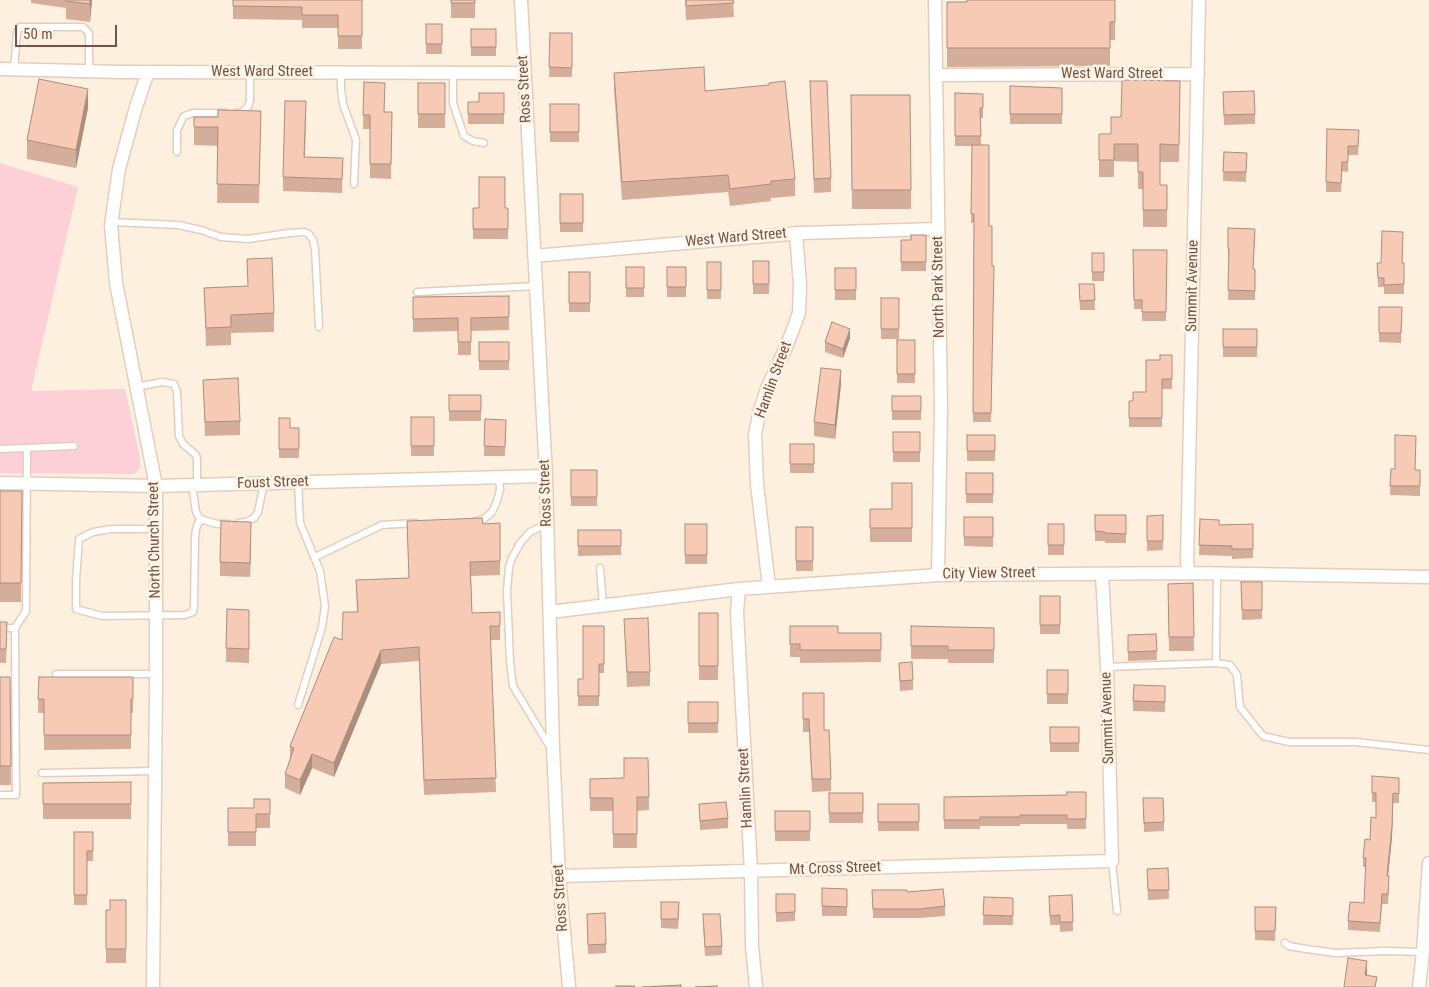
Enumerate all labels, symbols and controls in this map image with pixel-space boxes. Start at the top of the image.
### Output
scale bar [18,15,120,47]
text: 50 m [23,25,53,43]
street label: Ross Street [514,55,536,123]
street label: West Ward Street [211,63,313,81]
street label: West Ward Street [1061,65,1163,83]
street label: West Ward Street [685,225,787,251]
street label: North Park Street [929,236,949,338]
street label: Summit Avenue [1183,240,1203,332]
street label: Hamlin Street [752,339,796,421]
street label: Ross Street [536,459,556,527]
street label: Foust Street [237,473,309,493]
street label: North Church Street [145,481,165,599]
street label: City View Street [942,564,1036,584]
street label: Summit Avenue [1097,672,1119,764]
street label: Hamlin Street [735,747,757,829]
street label: Mt Cross Street [789,858,881,880]
street label: Ross Street [550,864,572,932]

